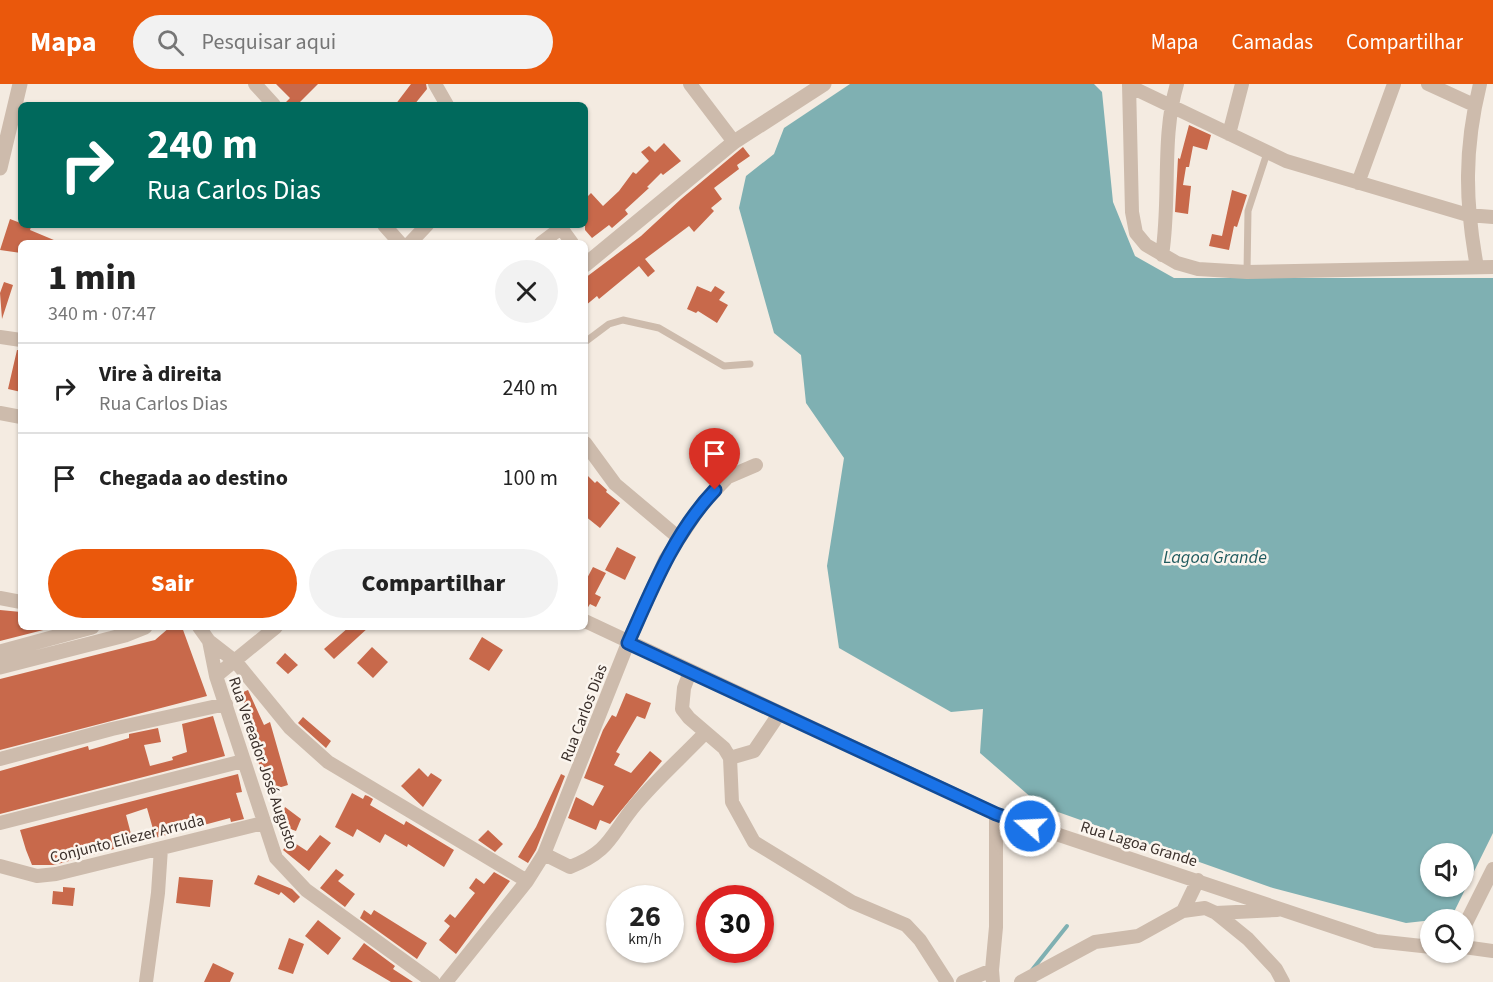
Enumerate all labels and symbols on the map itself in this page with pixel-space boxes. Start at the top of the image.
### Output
pin [689,428,740,490]
water label: Lagoa Grande [1163,545,1267,570]
street label: Rua Carlos Dias [555,661,613,765]
street label: Rua Vereador José Augusto [223,674,303,852]
position arrow [998,794,1062,858]
street label: Conjunto Eliezer Arruda [48,809,206,869]
street label: Rua Lagoa Grande [1078,816,1200,872]
speed limit sign: 30 [696,885,774,963]

